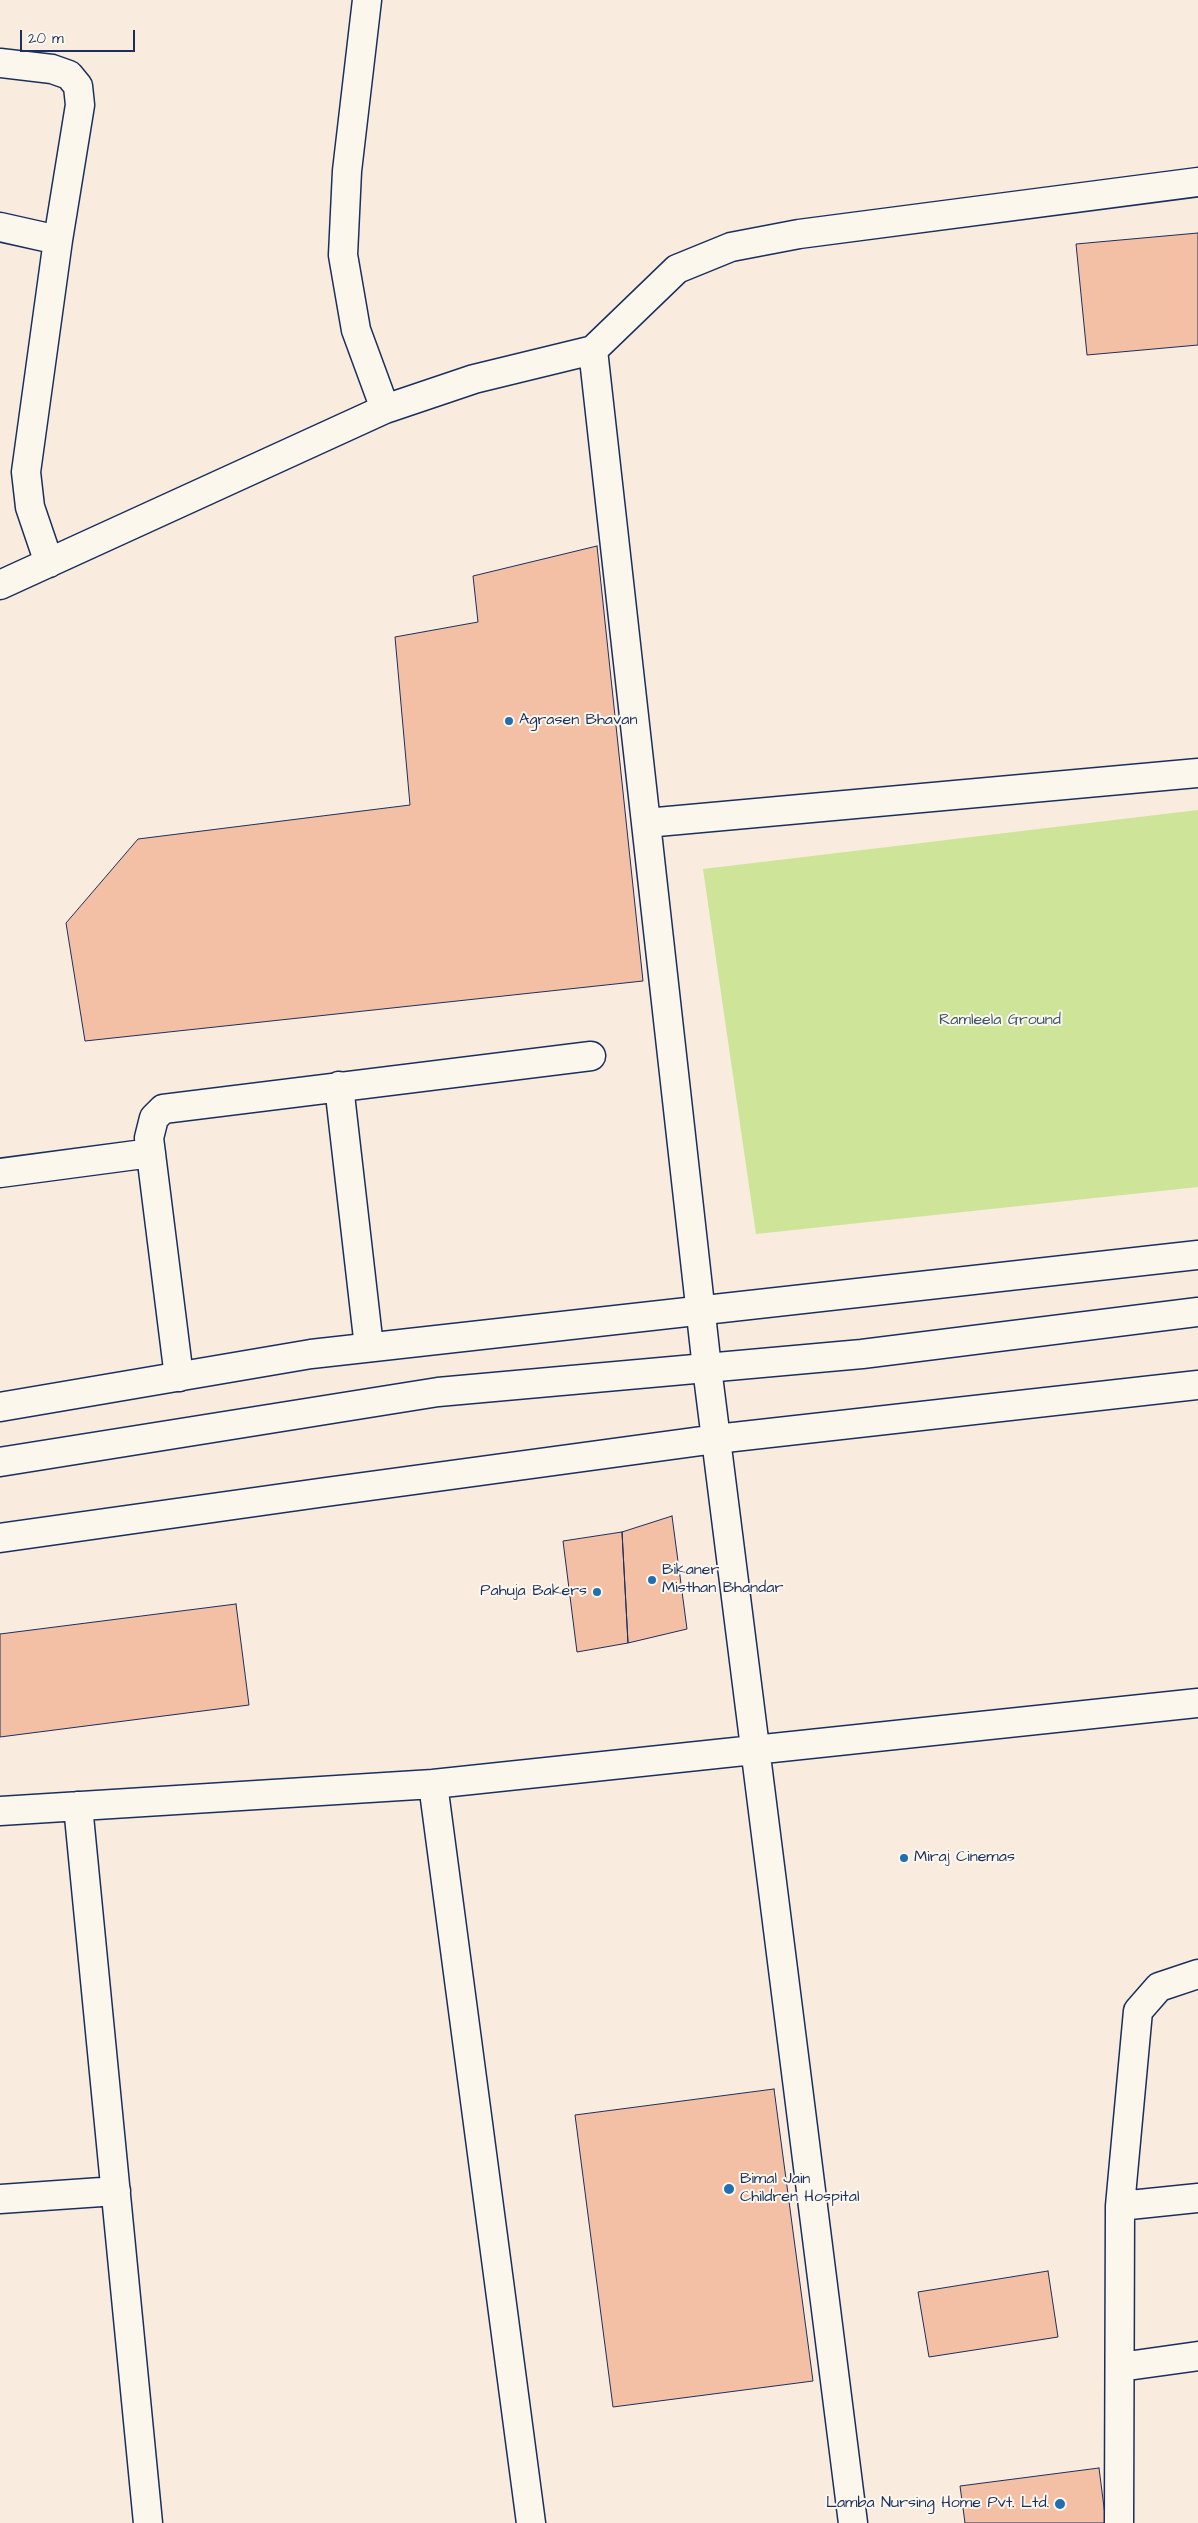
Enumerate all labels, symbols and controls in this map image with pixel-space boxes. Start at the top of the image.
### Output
scale bar [22,20,138,52]
text: 20 m [28,28,64,49]
place label: Agrasen Bhavan [519,711,637,731]
marker: Agrasen Bhavan [503,715,515,727]
park label: Ramleela Ground [939,1011,1061,1031]
place label: Bikaner Misthan Bhandar [662,1561,783,1599]
marker: Bikaner Misthan Bhandar [646,1574,658,1586]
place label: Pahuja Bakers [480,1582,587,1602]
marker: Pahuja Bakers [591,1586,603,1598]
place label: Miraj Cinemas [914,1848,1015,1868]
marker: Miraj Cinemas [898,1852,910,1864]
place label: Bimal Jain Children Hospital [740,2170,859,2208]
marker: Bimal Jain Children Hospital [722,2182,736,2196]
place label: Lamba Nursing Home Pvt. Ltd. [826,2494,1049,2514]
marker: Lamba Nursing Home Pvt. Ltd. [1053,2497,1067,2511]

